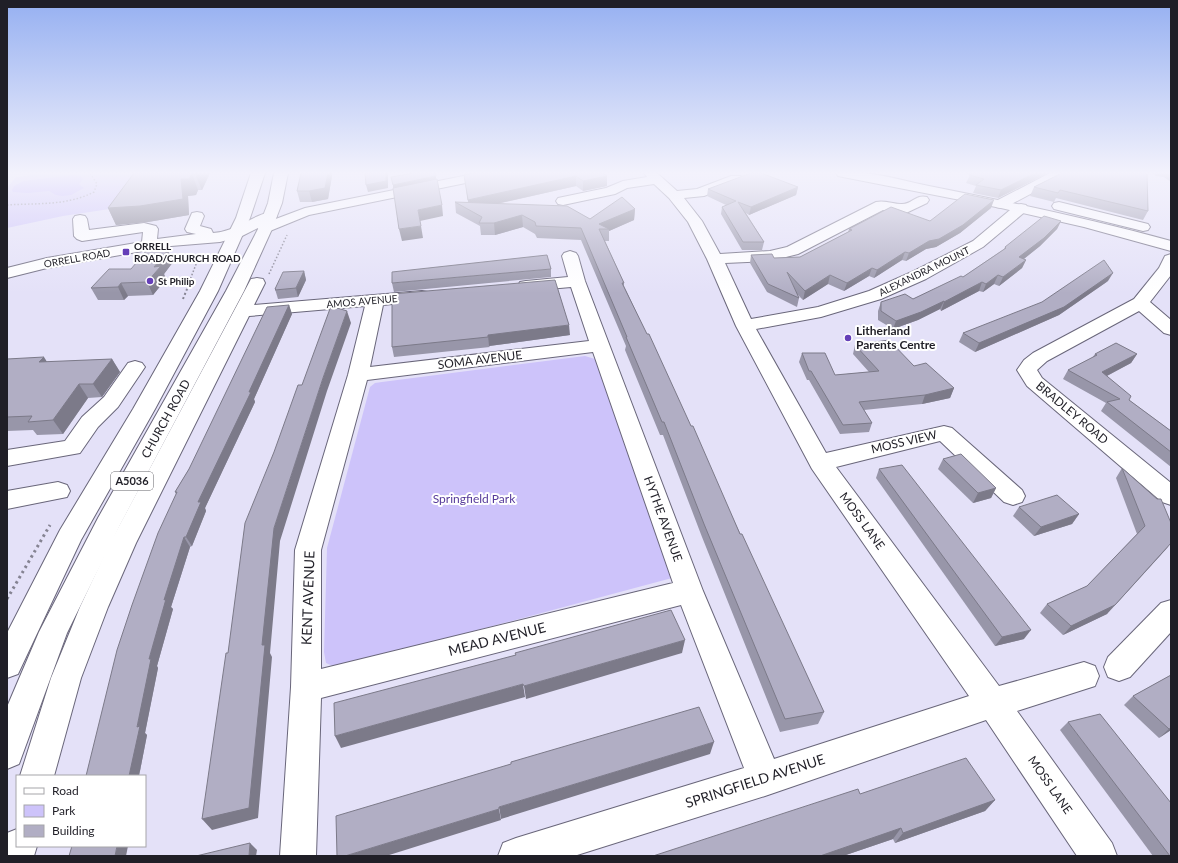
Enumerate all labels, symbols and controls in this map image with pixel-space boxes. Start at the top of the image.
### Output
place label: ORRELL ROAD/CHURCH ROAD [134,240,241,264]
street label: ALEXANDRA MOUNT [877,244,971,298]
street label: ORRELL ROAD [43,246,112,270]
marker: ORRELL ROAD/CHURCH ROAD [121,247,131,257]
place label: St Philip [158,275,195,287]
marker: St Philip [145,276,155,286]
street label: AMOS AVENUE [326,292,398,310]
place label: Litherland Parents Centre [856,323,936,352]
marker: Litherland Parents Centre [843,333,853,343]
street label: SOMA AVENUE [437,347,523,372]
street label: CHURCH ROAD [138,377,193,461]
street label: BRADLEY ROAD [1033,378,1112,447]
street label: MOSS VIEW [869,427,939,456]
road number: A5036 [111,472,153,490]
street label: HYTHE AVENUE [641,474,686,564]
street label: MOSS LANE [837,489,888,552]
park label: Springfield Park [433,491,516,506]
street label: KENT AVENUE [297,551,318,645]
street label: MEAD AVENUE [446,618,547,659]
street label: SPRINGFIELD AVENUE [683,750,827,811]
street label: MOSS LANE [1025,753,1076,817]
legend [16,775,146,847]
text: Road [52,783,79,798]
text: Park [52,803,76,818]
text: Building [52,823,95,838]

